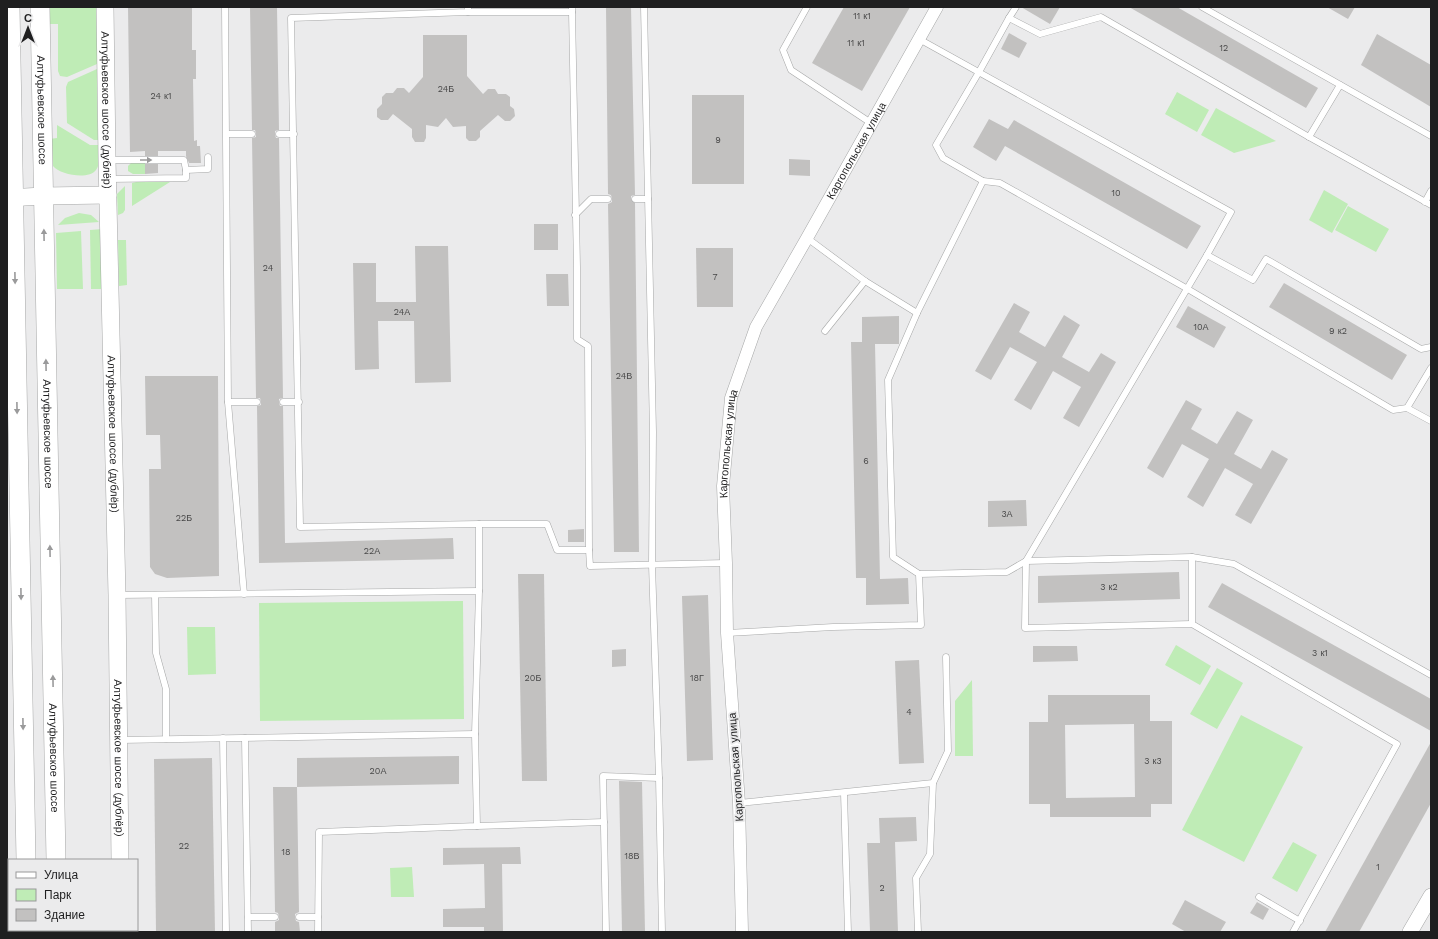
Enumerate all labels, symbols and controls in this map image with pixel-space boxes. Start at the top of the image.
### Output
north arrow [8,8,48,48]
house number: 11 к1 [853,11,871,21]
text: С [24,12,32,25]
street label: Алтуфьевское шоссе (дублёр) [99,31,114,189]
house number: 11 к1 [847,38,865,48]
house number: 12 [1220,43,1228,53]
street label: Алтуфьевское шоссе [34,55,49,165]
house number: 24Б [438,84,454,94]
house number: 24 к1 [151,91,172,101]
street label: Каргопольская улица [824,99,889,201]
house number: 9 [715,135,721,145]
one-way arrow [140,157,153,163]
house number: 10 [1111,188,1121,198]
one-way arrow [41,228,47,241]
house number: 24 [263,263,274,273]
one-way arrow [12,272,18,285]
house number: 7 [712,272,718,282]
house number: 24А [394,307,410,317]
house number: 10А [1193,322,1209,332]
house number: 9 к2 [1329,326,1347,336]
street label: Алтуфьевское шоссе (дублёр) [105,355,122,513]
one-way arrow [43,359,50,371]
house number: 24В [616,371,632,381]
street label: Алтуфьевское шоссе [40,379,56,489]
street label: Каргопольская улица [716,387,740,498]
one-way arrow [14,402,20,415]
house number: 6 [863,456,869,466]
house number: 3А [1001,509,1013,519]
house number: 22Б [176,513,192,523]
one-way arrow [47,544,53,557]
house number: 22А [364,546,380,556]
house number: 3 к2 [1100,582,1118,592]
one-way arrow [18,588,24,601]
house number: 3 к1 [1312,648,1328,658]
house number: 20Б [525,673,541,683]
house number: 18Г [690,673,704,683]
one-way arrow [50,674,56,687]
street label: Алтуфьевское шоссе (дублёр) [111,679,126,837]
street label: Алтуфьевское шоссе [47,703,62,813]
house number: 4 [906,707,912,717]
street label: Каргопольская улица [726,711,746,822]
one-way arrow [20,718,26,731]
house number: 3 к3 [1144,756,1162,766]
house number: 20А [370,766,386,776]
house number: 22 [179,841,189,851]
house number: 18 [281,847,291,857]
house number: 18В [624,851,640,861]
legend [8,859,138,931]
house number: 1 [1376,862,1380,872]
text: Улица [44,868,78,882]
house number: 2 [879,883,885,893]
text: Парк [44,888,72,902]
text: Здание [44,908,85,922]

